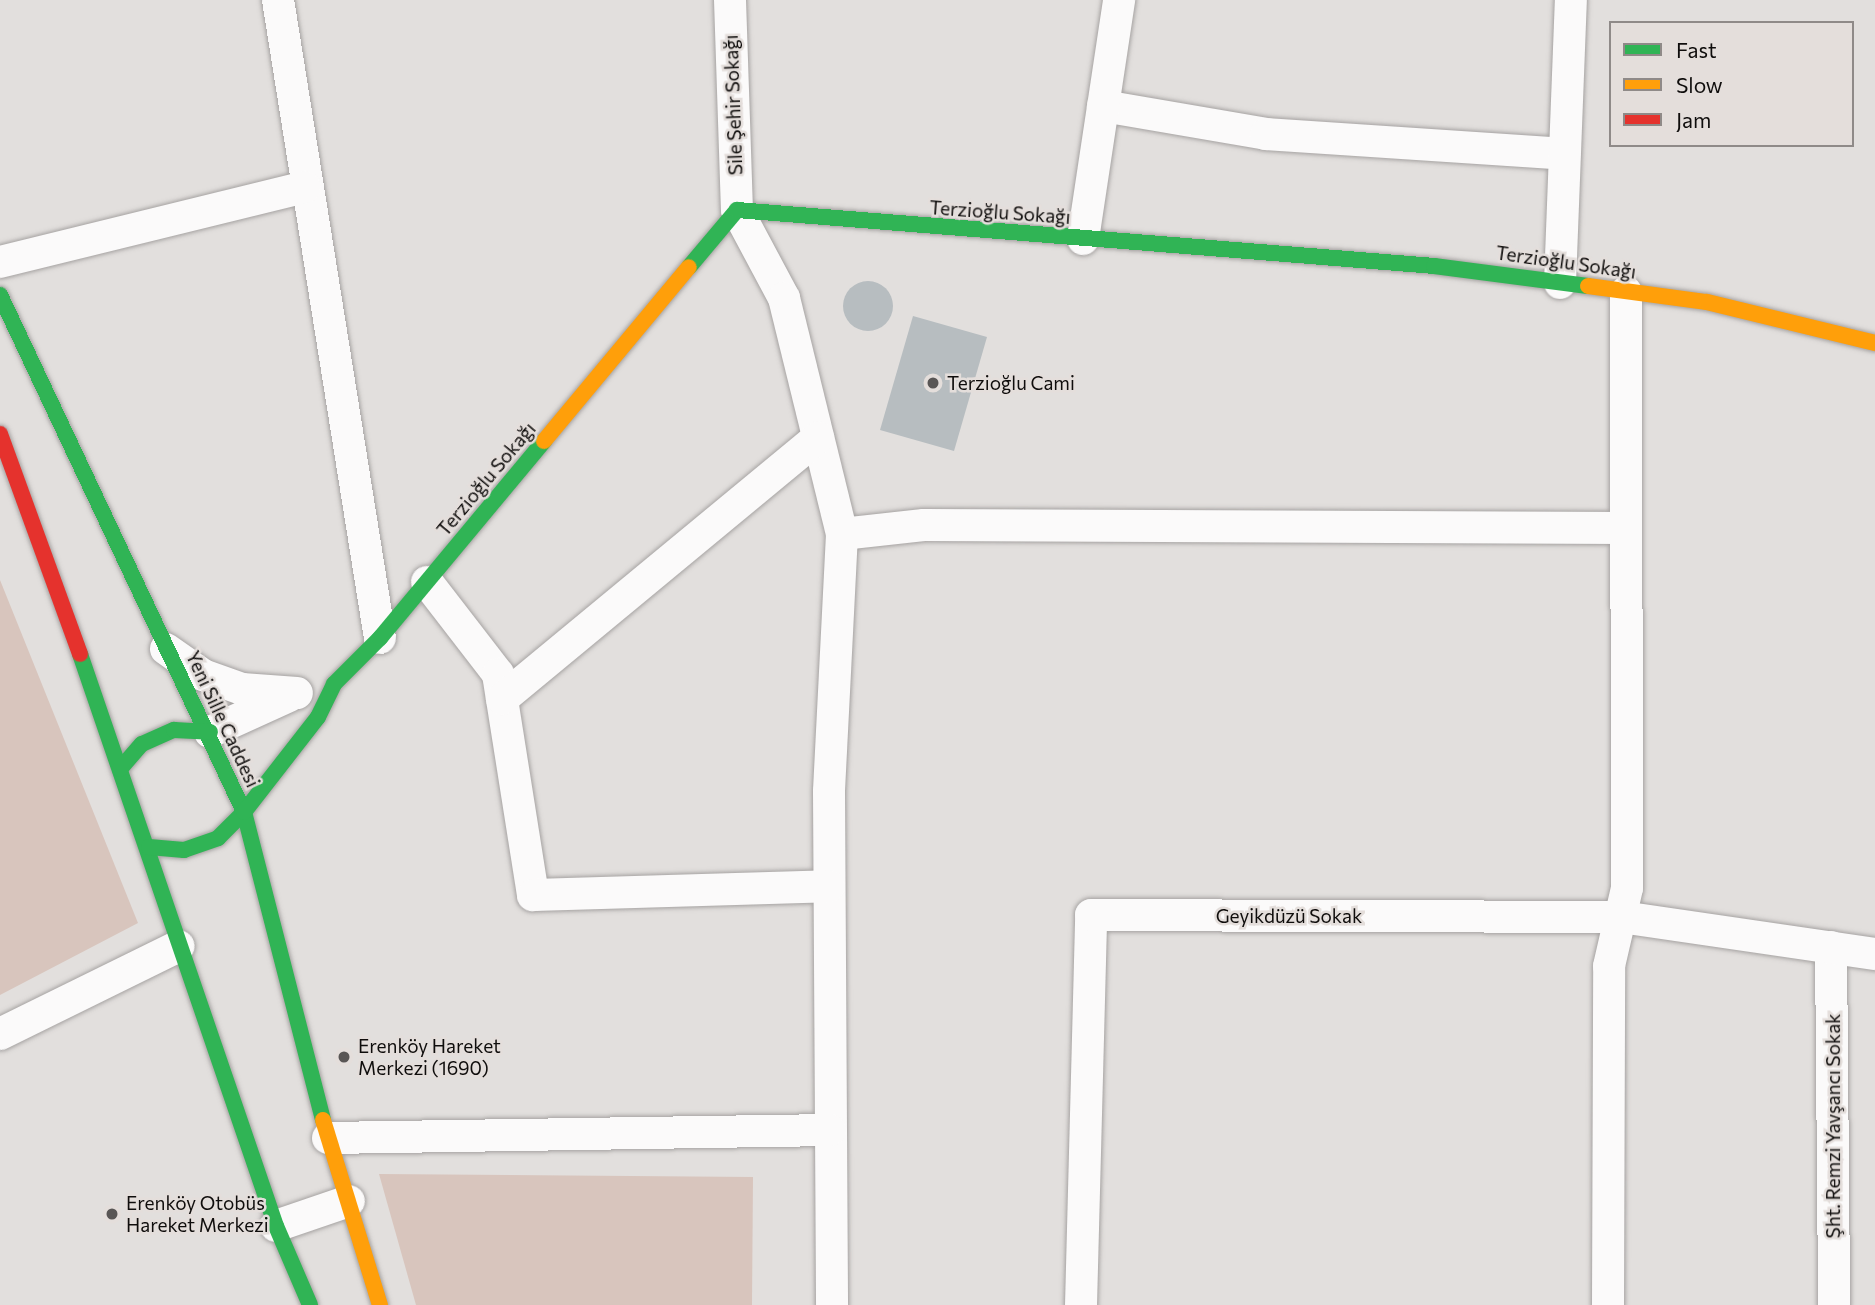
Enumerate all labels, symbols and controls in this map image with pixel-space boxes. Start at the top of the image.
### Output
legend [1609,21,1854,147]
street label: Sile Şehir Sokağı [719,34,747,176]
text: Fast [1676,37,1717,62]
text: Slow [1676,72,1723,97]
text: Jam [1676,107,1711,132]
street label: Terzioğlu Sokağı [929,196,1071,228]
street label: Terzioğlu Sokağı [1494,241,1638,283]
place label: Terzioğlu Cami [947,372,1075,394]
marker: Terzioğlu Cami [925,375,941,391]
street label: Terzioğlu Sokağı [432,418,540,540]
street label: Yeni Sille Caddesi [181,647,265,791]
street label: Geyikdüzü Sokak [1216,905,1362,927]
street label: Şht. Remzi Yavşancı Sokak [1822,1014,1844,1238]
place label: Erenköy Hareket Merkezi (1690) [358,1035,501,1079]
marker: Erenköy Hareket Merkezi (1690) [336,1049,352,1065]
place label: Erenköy Otobüs Hareket Merkezi [126,1192,269,1236]
marker: Erenköy Otobüs Hareket Merkezi [104,1206,120,1222]

